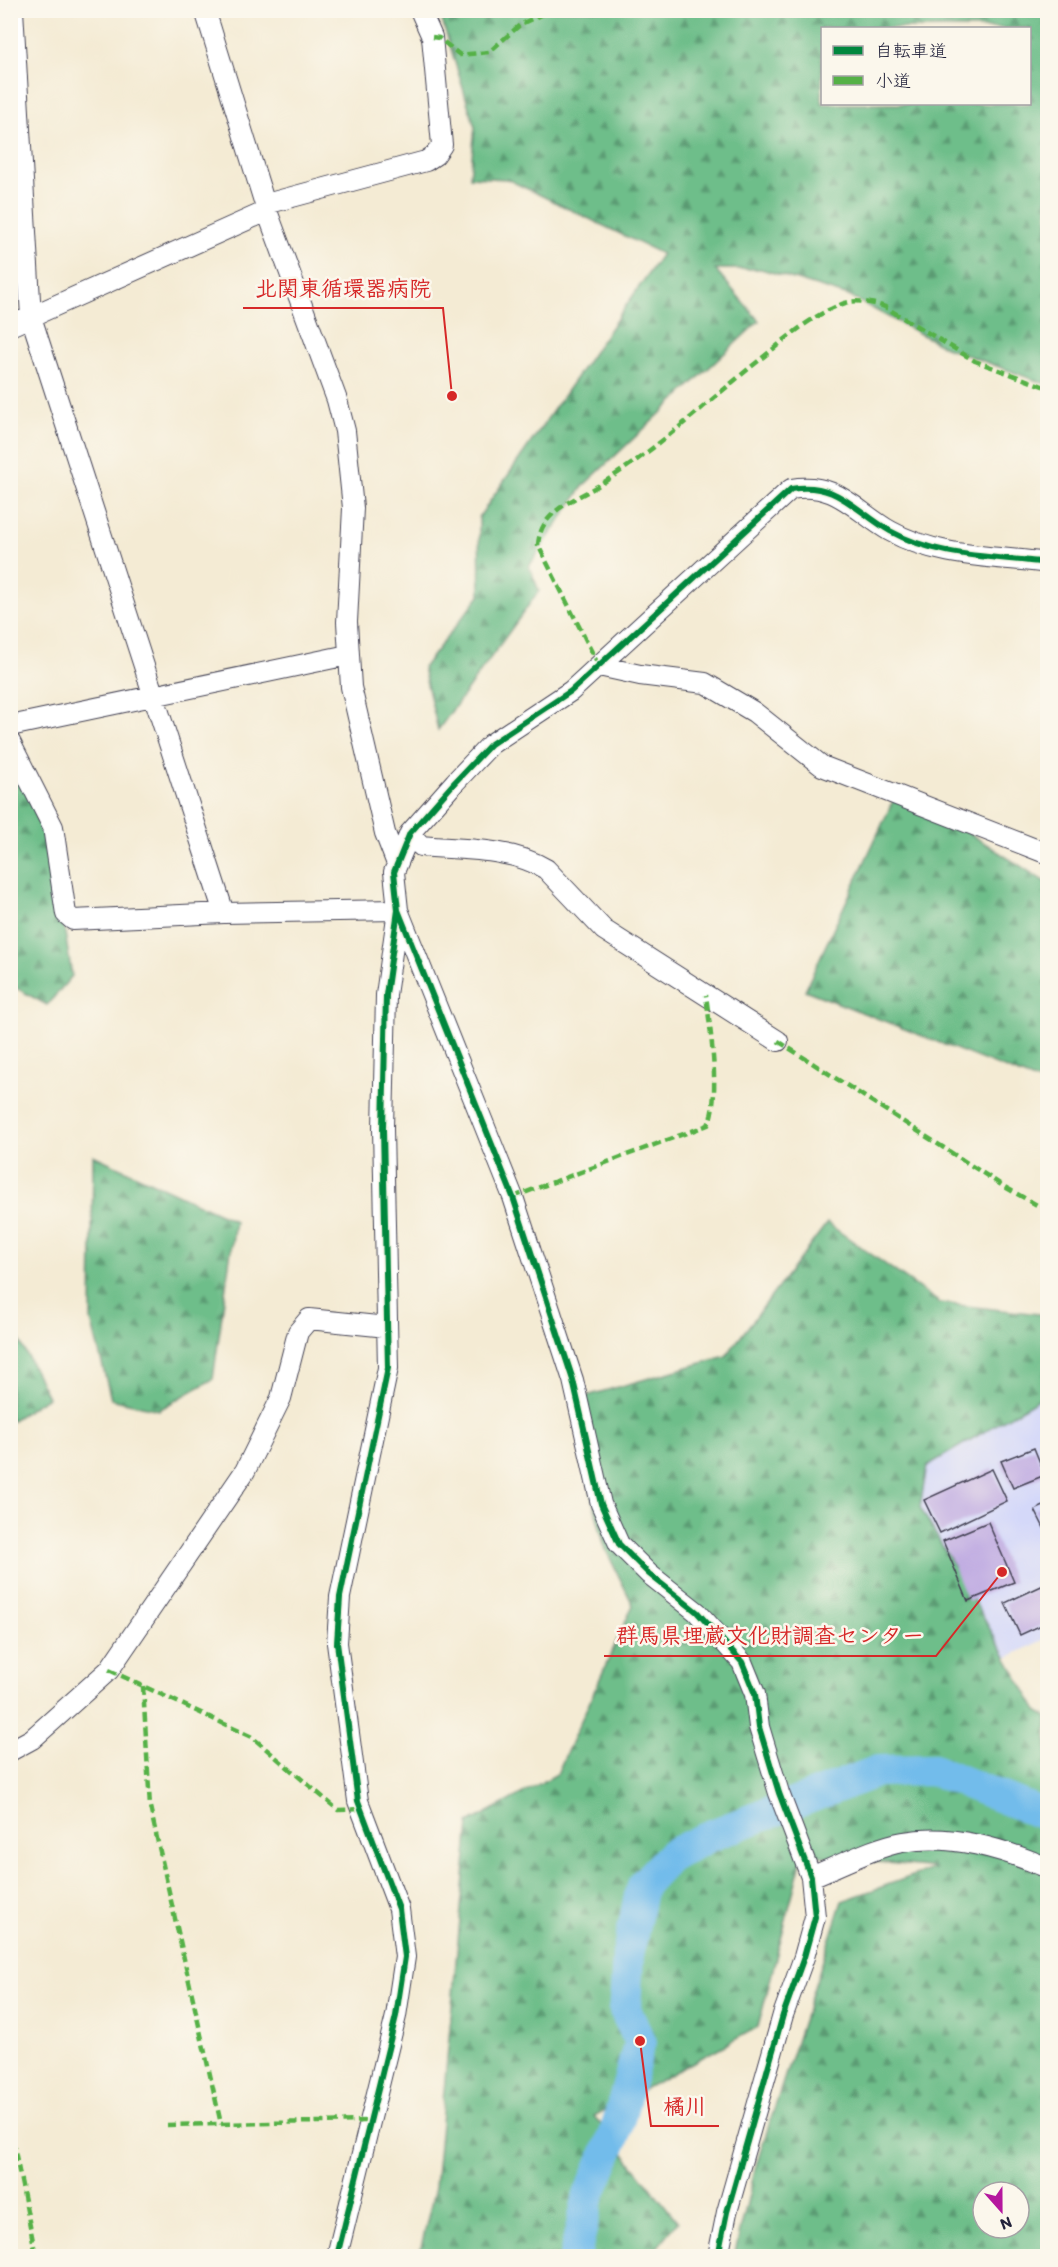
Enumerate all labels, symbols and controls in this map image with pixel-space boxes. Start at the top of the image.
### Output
legend [821,27,1031,105]
text: 自転車道 [875,40,947,62]
text: 小道 [875,70,911,92]
callout: 北関東循環器病院 [243,268,443,308]
text: 北関東循環器病院 [255,275,431,302]
callout: 群馬県埋蔵文化財調査センター [604,1616,936,1656]
text: 群馬県埋蔵文化財調査センター [616,1622,924,1649]
callout: 橘川 [651,2086,719,2126]
text: 橘川 [663,2093,707,2120]
north arrow [971,2180,1031,2240]
text: N [998,2213,1015,2234]

